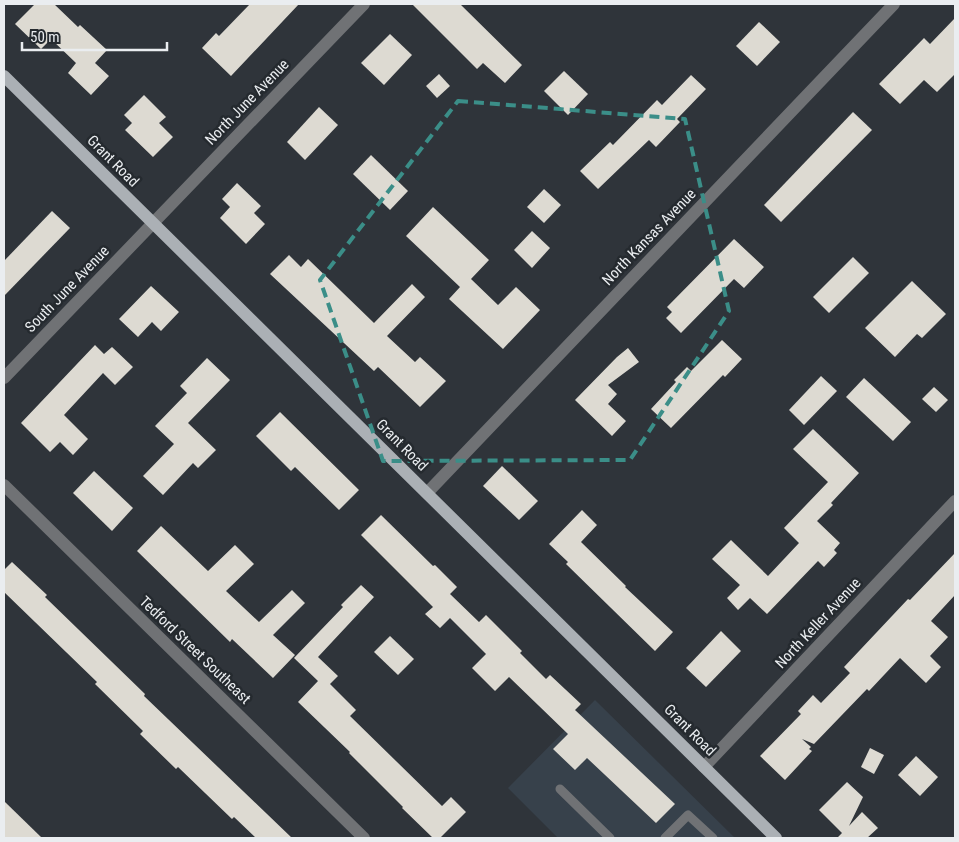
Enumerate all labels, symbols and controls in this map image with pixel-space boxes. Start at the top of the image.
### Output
scale bar [22,20,168,52]
text: 50 m [30,28,60,46]
street label: North June Avenue [202,55,292,149]
street label: Grant Road [83,131,143,191]
street label: North Kansas Avenue [598,185,700,289]
street label: South June Avenue [21,242,113,336]
street label: Grant Road [372,415,432,475]
street label: North Keller Avenue [772,574,864,672]
street label: Tedford Street Southeast [136,592,254,708]
street label: Grant Road [660,700,720,760]

